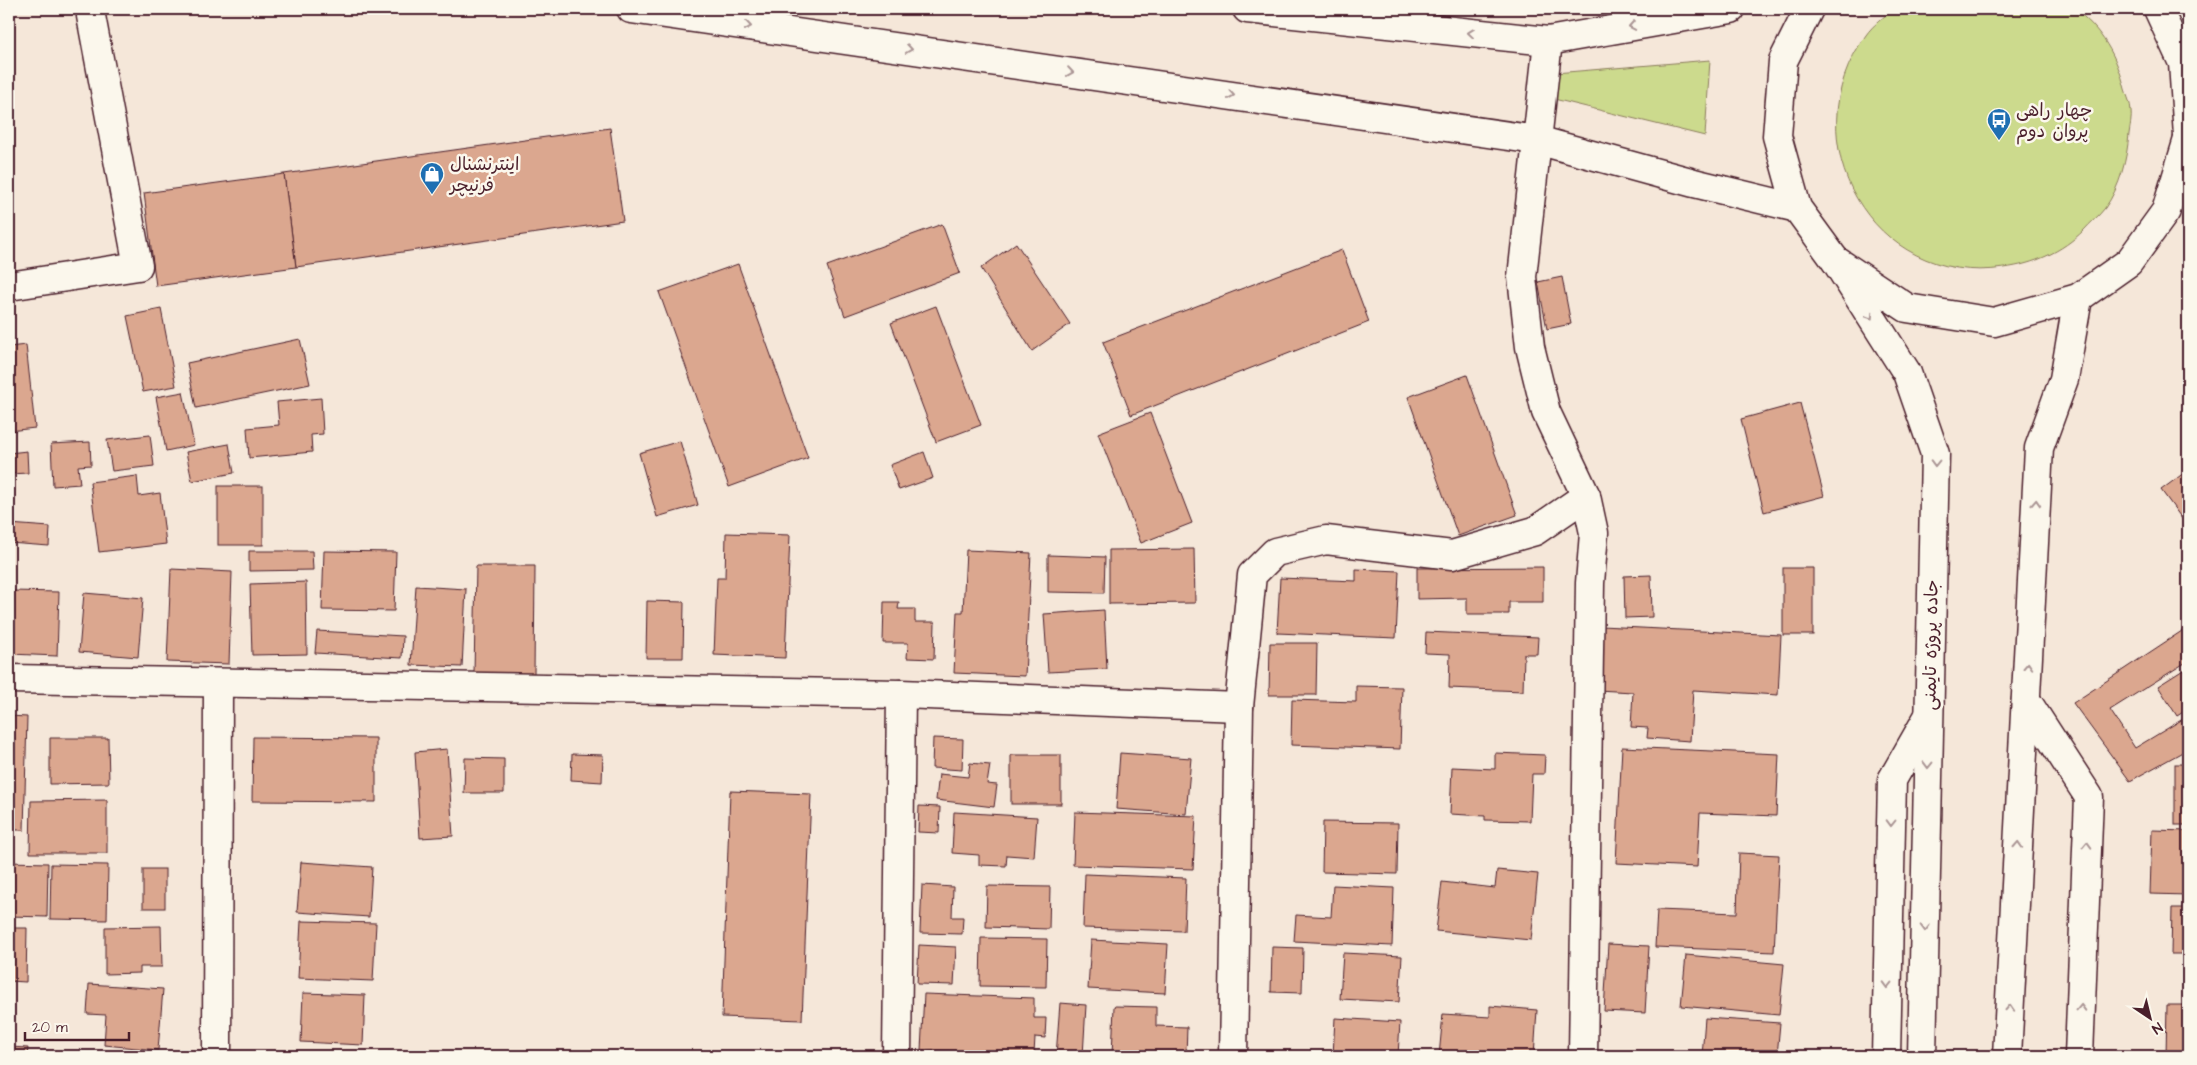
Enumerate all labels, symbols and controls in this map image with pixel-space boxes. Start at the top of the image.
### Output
one-way arrow [744,20,752,30]
one-way arrow [1627,21,1636,31]
one-way arrow [1467,28,1475,39]
one-way arrow [905,43,913,54]
one-way arrow [1066,66,1074,77]
one-way arrow [1226,90,1235,100]
place label: چهار راهی پروان دوم [2016,98,2092,145]
bus stop icon: چهار راهی پروان دوم [1986,107,2012,141]
place label: اینترنشنال فرنیچر [448,152,519,198]
shop icon: اینترنشنال فرنیچر [419,161,445,195]
one-way arrow [1864,311,1874,320]
one-way arrow [1930,460,1940,467]
one-way arrow [2031,499,2042,507]
street label: جاده پروژه تایمنی [1917,579,1945,711]
one-way arrow [2022,661,2033,669]
one-way arrow [1923,762,1934,770]
one-way arrow [1886,819,1897,827]
one-way arrow [2013,841,2024,849]
one-way arrow [2082,841,2093,849]
one-way arrow [1920,924,1930,932]
one-way arrow [1882,981,1893,989]
north arrow [2124,992,2174,1042]
one-way arrow [2004,1003,2015,1011]
one-way arrow [2076,1003,2086,1011]
scale bar [25,1010,129,1042]
text: 20 m [32,1017,68,1038]
text: N [2147,1017,2166,1039]

